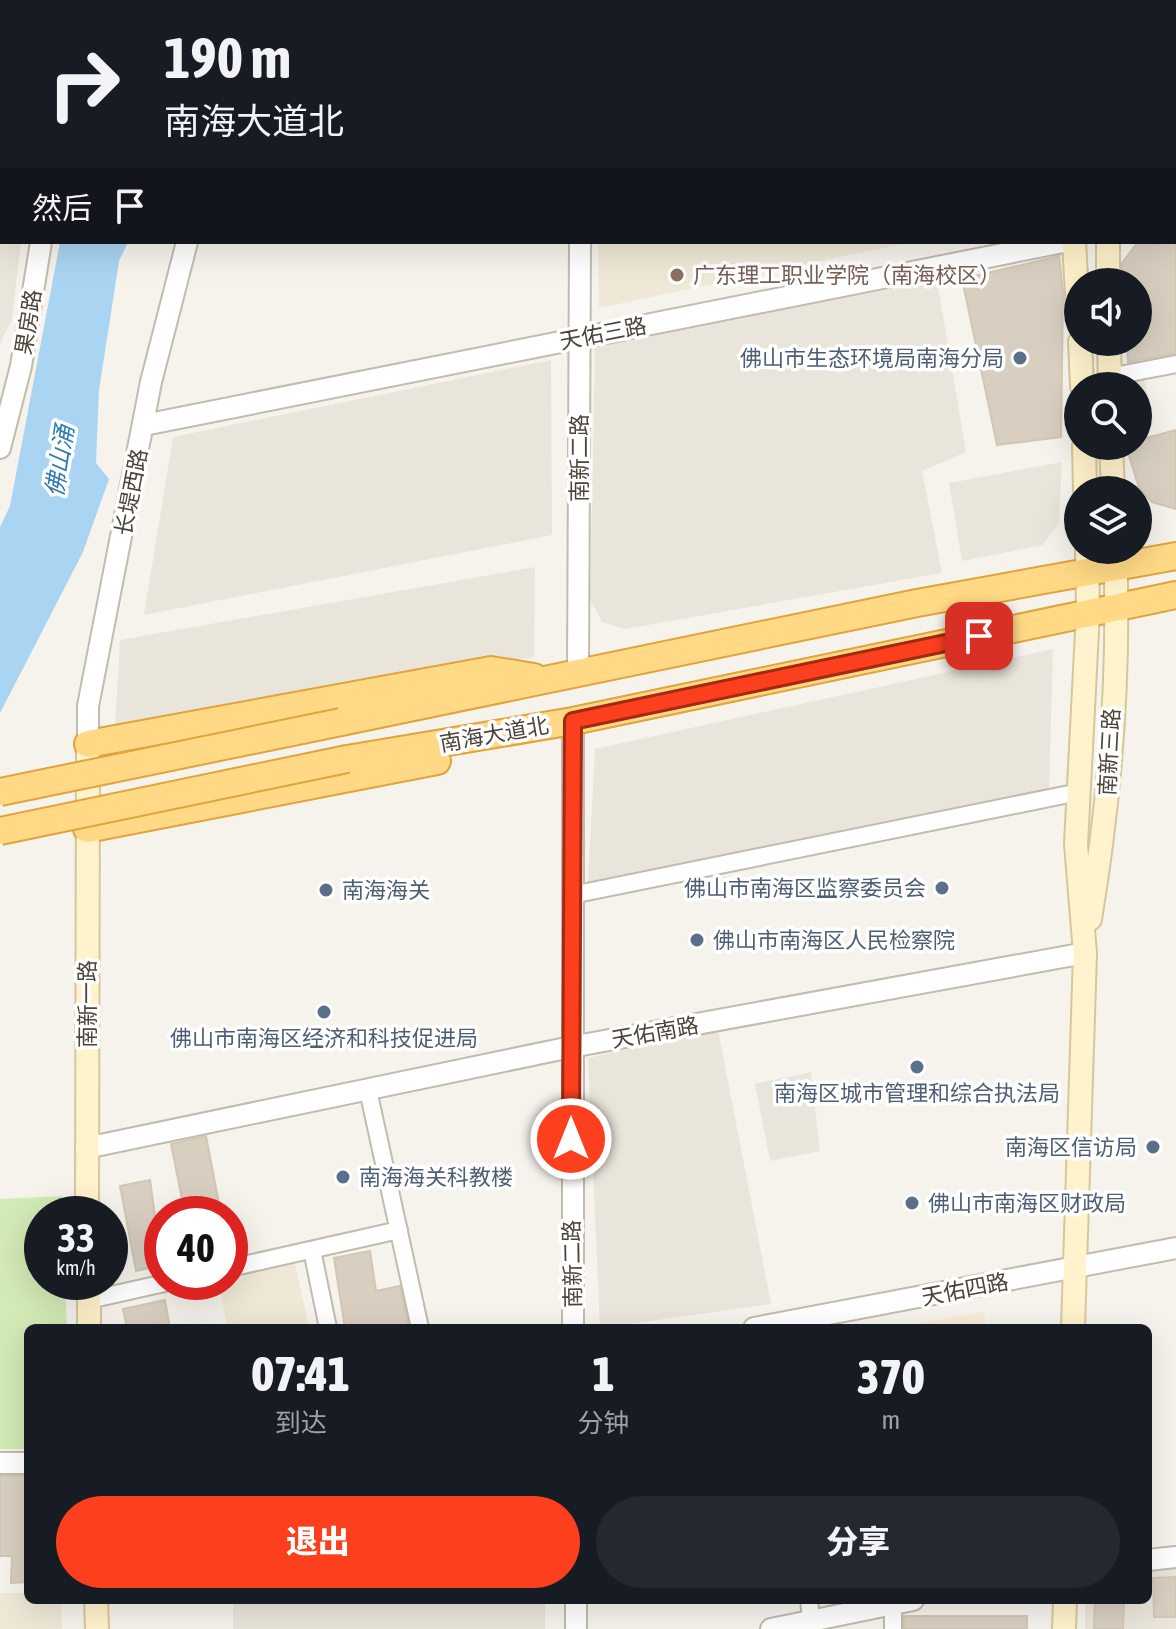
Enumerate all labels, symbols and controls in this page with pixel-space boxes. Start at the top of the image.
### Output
text: 190 m [164,26,291,90]
icon: right [32,32,136,136]
text: 南海大道北 [164,100,344,142]
icon: arrive [108,184,152,228]
text: 然后 [32,191,92,225]
place label: 广东理工职业学院（南海校区） [693,262,1001,288]
marker: 广东理工职业学院（南海校区） [668,266,686,284]
map controls [1064,268,1152,564]
button: sound [1064,268,1152,356]
street label: 果房路 [10,287,46,357]
street label: 天佑三路 [557,312,649,354]
place label: 佛山市生态环境局南海分局 [740,345,1004,371]
marker: 佛山市生态环境局南海分局 [1011,349,1029,367]
button: search [1064,372,1152,460]
street label: 南新二路 [566,414,592,502]
water label: 佛山涌 [41,420,79,499]
street label: 长堤西路 [110,446,152,538]
button: layers [1064,476,1152,564]
pin [945,602,1013,670]
icon: arrive [957,614,1001,658]
street label: 南新三路 [1094,707,1124,797]
street label: 南海大道北 [438,712,550,756]
place label: 佛山市南海区监察委员会 [684,875,926,901]
place label: 南海海关 [342,877,430,903]
marker: 佛山市南海区监察委员会 [933,879,951,897]
marker: 南海海关 [317,881,335,899]
place label: 佛山市南海区人民检察院 [713,927,955,953]
marker: 佛山市南海区人民检察院 [688,931,706,949]
street label: 南新一路 [74,960,100,1048]
marker: 佛山市南海区经济和科技促进局 [315,1003,333,1021]
street label: 天佑南路 [609,1012,701,1052]
place label: 佛山市南海区经济和科技促进局 [170,1025,478,1051]
marker: 南海区城市管理和综合执法局 [908,1058,926,1076]
place label: 南海区城市管理和综合执法局 [774,1080,1060,1106]
position arrow [529,1097,613,1181]
place label: 南海区信访局 [1005,1134,1137,1160]
marker: 南海区信访局 [1144,1138,1162,1156]
place label: 南海海关科教楼 [359,1164,513,1190]
marker: 南海海关科教楼 [334,1168,352,1186]
place label: 佛山市南海区财政局 [928,1190,1126,1216]
marker: 佛山市南海区财政局 [903,1194,921,1212]
speed limit sign: 40 [144,1196,248,1300]
text: 33 [57,1215,95,1260]
street label: 南新二路 [558,1220,586,1308]
text: km/h [56,1256,96,1279]
street label: 天佑四路 [919,1268,1011,1310]
text: 07:41 [251,1346,350,1401]
text: 1 [592,1346,615,1401]
text: 370 [857,1349,925,1404]
text: m [881,1405,900,1435]
text: 到达 [275,1408,327,1438]
text: 分钟 [578,1408,630,1438]
button: 退出 [56,1496,580,1588]
button: 分享 [596,1496,1120,1588]

